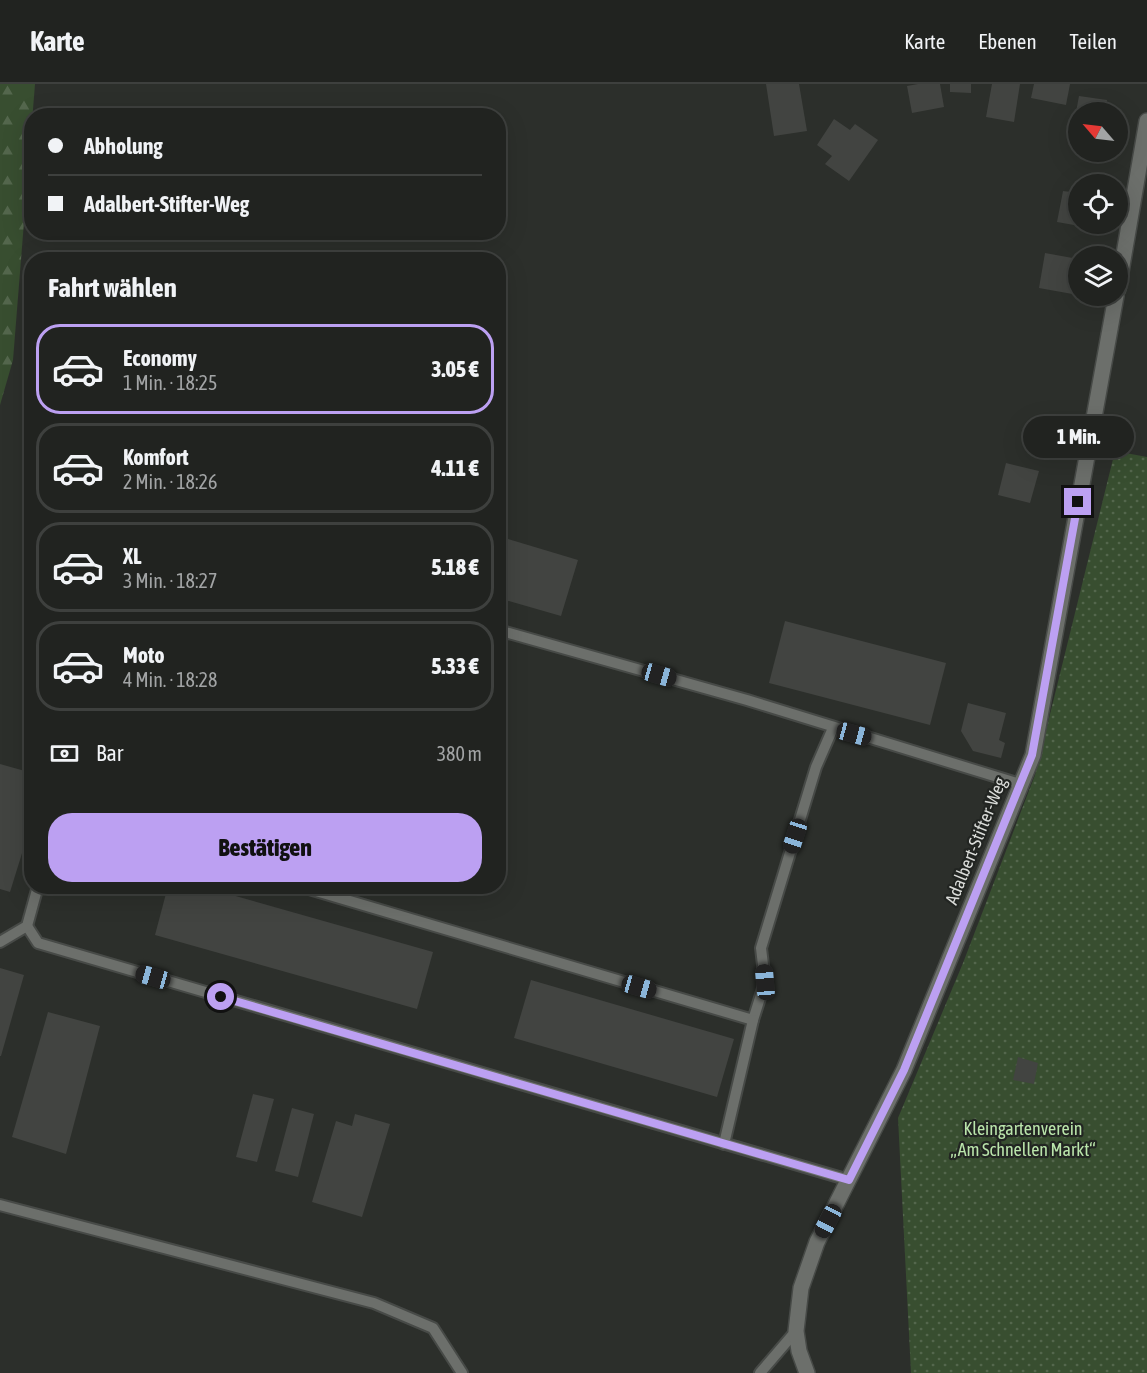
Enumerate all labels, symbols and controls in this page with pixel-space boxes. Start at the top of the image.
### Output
text: Karte [30,25,85,57]
text: Karte [904,29,945,53]
text: Ebenen [978,29,1037,53]
text: Teilen [1070,29,1117,53]
north arrow [1068,102,1128,162]
map controls [1068,102,1128,306]
text: Abholung [84,133,163,159]
button: locate [1068,174,1128,234]
text: Adalbert-Stifter-Weg [84,191,249,217]
button: layers [1068,246,1128,306]
text: Fahrt wählen [48,272,177,303]
icon: car [51,342,105,396]
text: Economy [123,345,197,371]
text: 3.05 € [431,356,479,382]
text: 1 Min. · 18:25 [123,371,217,394]
callout: 1 Min. [1022,415,1134,457]
text: 1 Min. [1057,425,1100,448]
icon: car [51,441,105,495]
text: Komfort [123,444,189,470]
text: 4.11 € [431,455,479,481]
text: 2 Min. · 18:26 [123,470,217,493]
route end [1064,488,1091,515]
icon: car [51,540,105,594]
text: XL [123,543,141,569]
text: 5.18 € [431,554,479,580]
text: 3 Min. · 18:27 [123,569,217,592]
icon: car [51,639,105,693]
text: Moto [123,642,165,668]
text: 5.33 € [431,653,479,679]
car [639,661,679,689]
text: 4 Min. · 18:28 [123,668,217,691]
car [834,721,874,747]
icon: cash [48,737,81,770]
text: Bar [96,740,123,766]
text: 380 m [437,742,482,765]
street label: Adalbert-Stifter-Weg [940,774,1011,907]
button: Bestätigen [48,813,482,882]
car [781,816,809,856]
car [133,963,173,991]
car [754,963,776,1001]
car [619,973,659,1001]
route start [207,983,234,1010]
park label: Kleingartenverein „Am Schnellen Markt“ [950,1118,1096,1160]
car [812,1201,844,1241]

